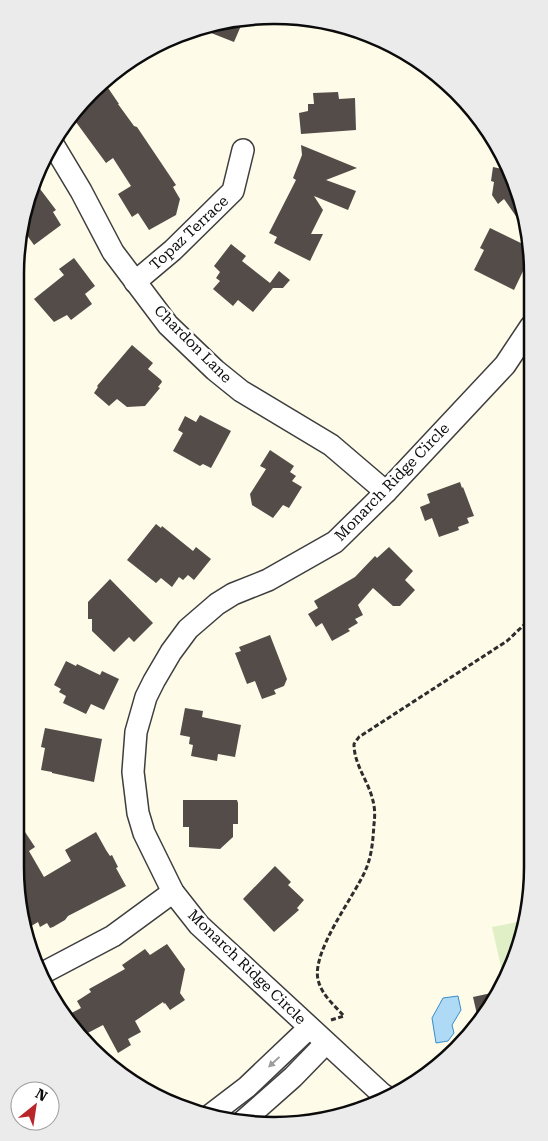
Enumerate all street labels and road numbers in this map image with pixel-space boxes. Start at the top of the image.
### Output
street label: Topaz Terrace [146,192,232,274]
street label: Chardon Lane [150,301,236,387]
street label: Monarch Ridge Circle [331,419,453,545]
street label: Monarch Ridge Circle [184,906,310,1028]

